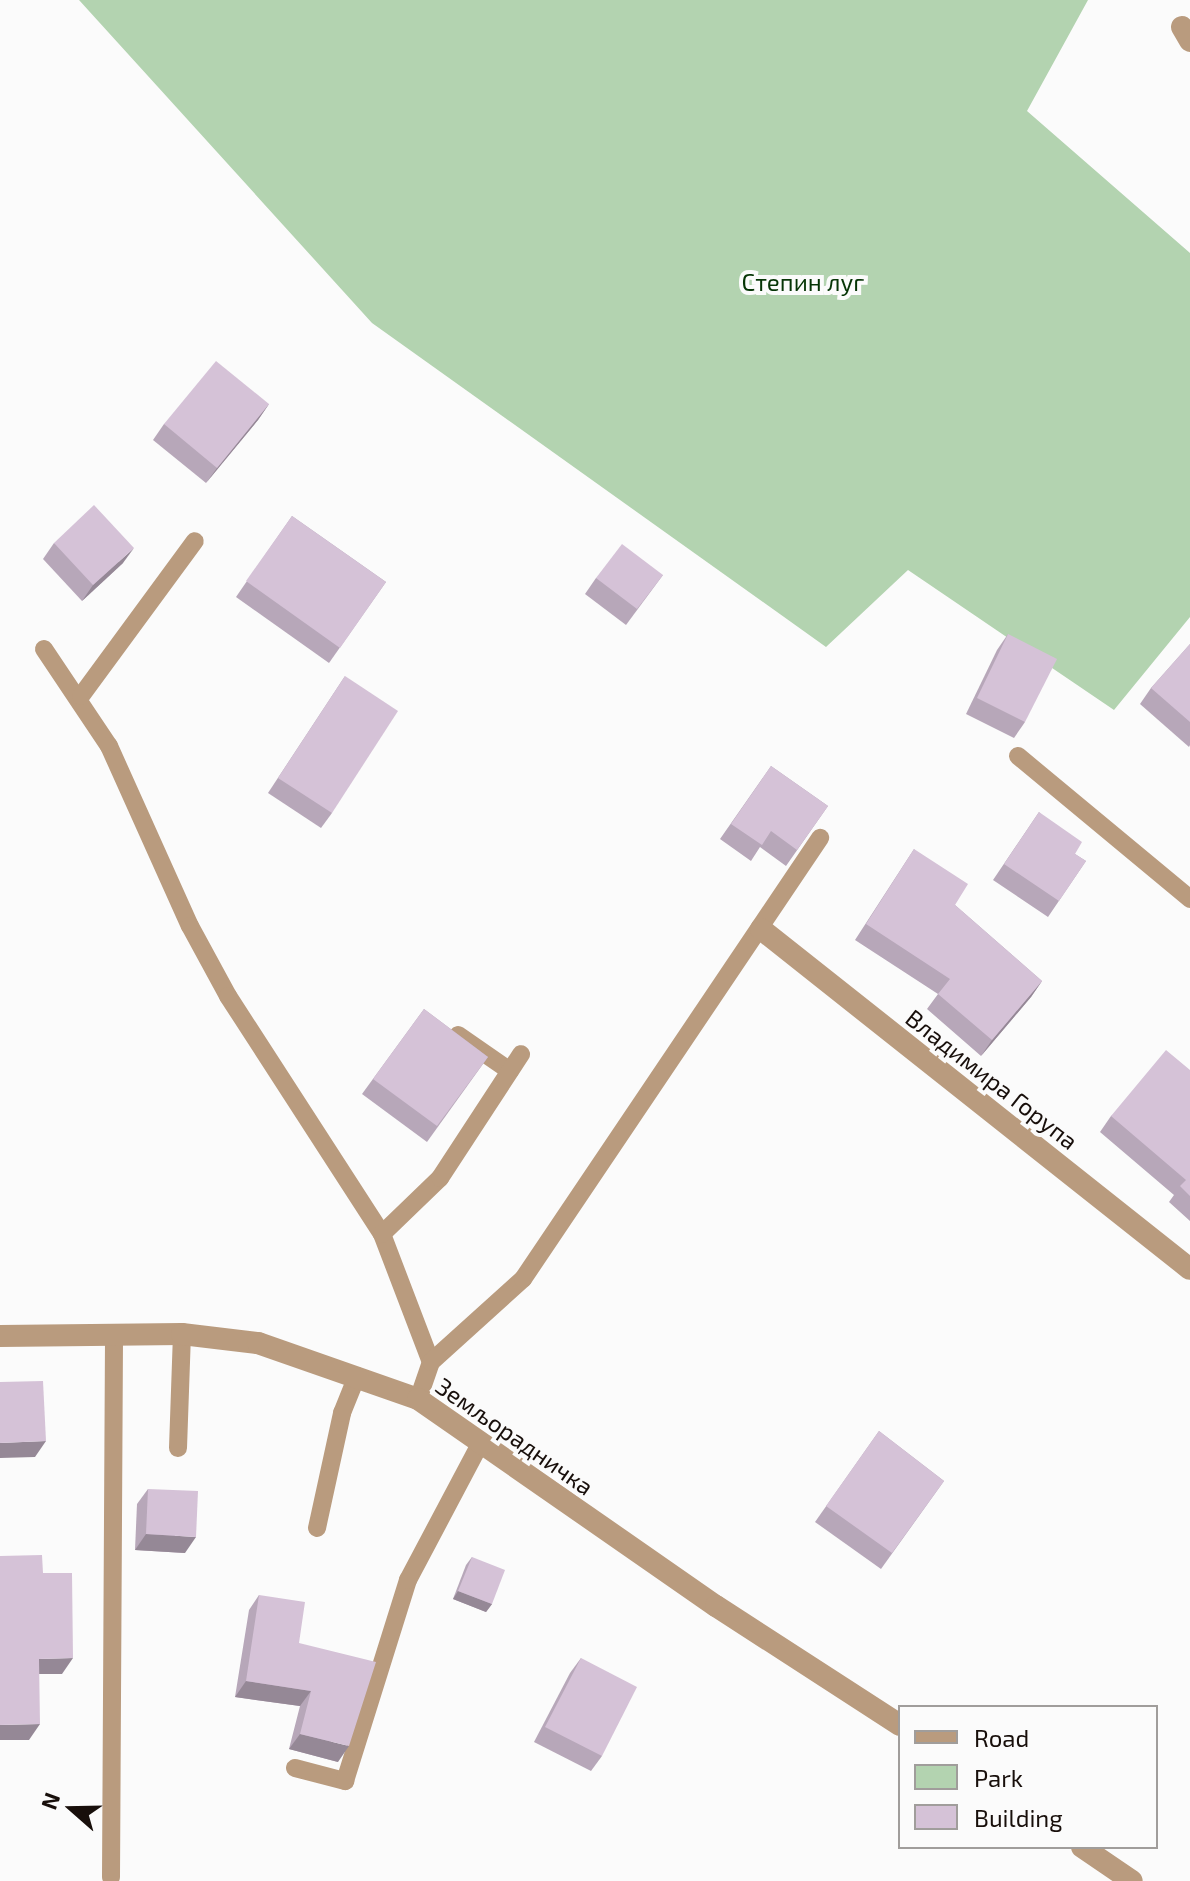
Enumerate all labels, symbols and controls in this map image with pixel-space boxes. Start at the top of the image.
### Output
park label: Степин луг [742,268,864,296]
street label: Владимира Горупа [900,1003,1084,1155]
street label: Земљорадничка [431,1371,599,1501]
legend [898,1705,1158,1849]
text: Road [974,1723,1029,1752]
text: Park [974,1763,1023,1792]
north arrow [32,1769,112,1849]
text: N [35,1789,64,1813]
text: Building [974,1803,1063,1832]

